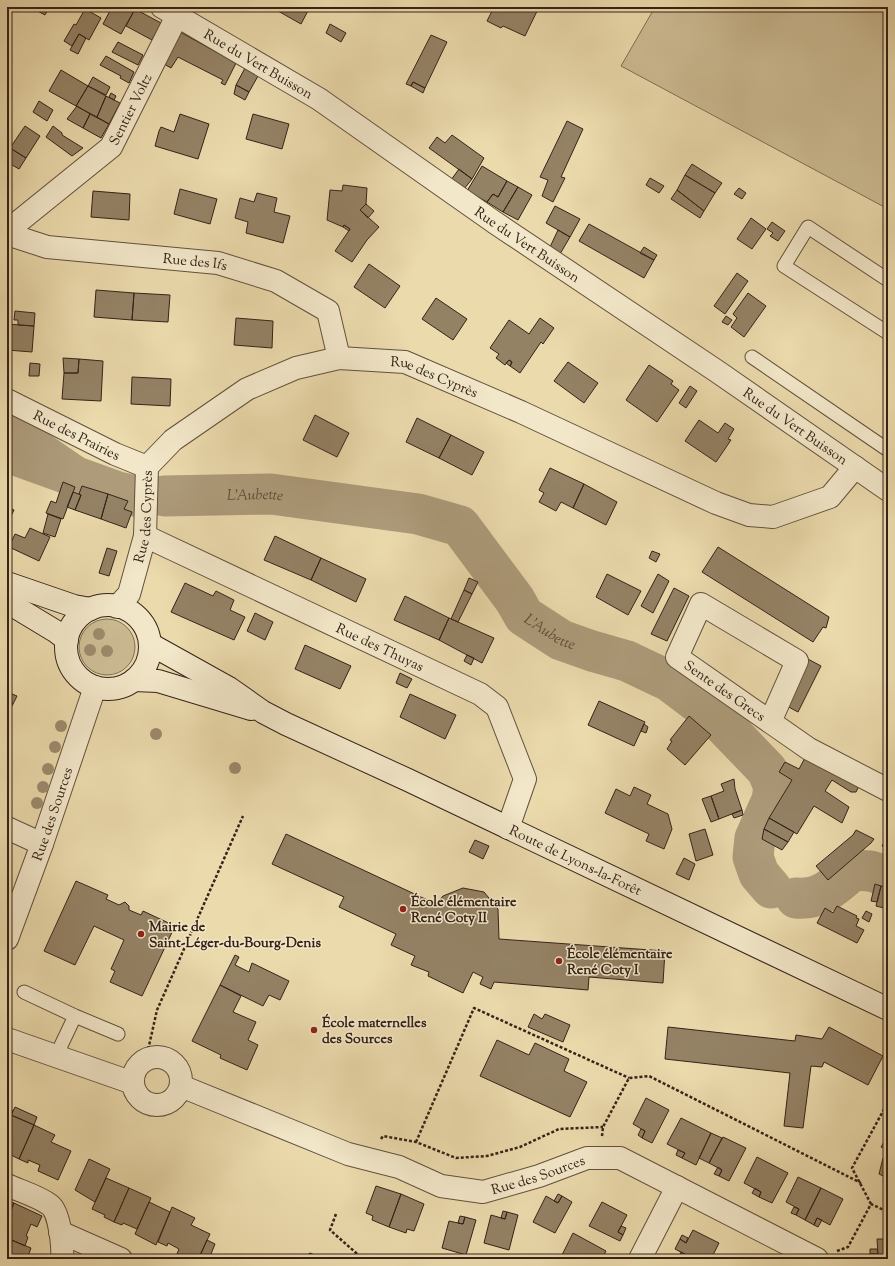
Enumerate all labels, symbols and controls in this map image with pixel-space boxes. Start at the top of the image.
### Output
street label: Rue du Vert Buisson [199,26,316,105]
street label: Sentier Voltz [105,71,158,149]
street label: Rue du Vert Buisson [469,203,583,289]
street label: Rue des Ifs [162,250,230,277]
street label: Rue des Cyprès [390,353,481,404]
street label: Rue du Vert Buisson [738,384,851,471]
street label: Rue des Prairies [29,407,122,467]
street label: Rue des Cyprès [130,470,159,566]
water label: L'Aubette [226,485,284,508]
water label: L'Aubette [519,610,578,656]
street label: Rue des Thuyas [332,619,427,678]
street label: Sente des Grecs [679,657,769,728]
street label: Rue des Sources [29,765,79,864]
street label: Route de Lyons-la-Forêt [505,822,645,902]
place label: École élémentaire René Coty II [411,892,517,929]
marker: École élémentaire René Coty II [398,904,408,914]
place label: Mairie de Saint-Léger-du-Bourg-Denis [149,918,321,954]
marker: Mairie de Saint-Léger-du-Bourg-Denis [136,929,146,939]
place label: École élémentaire René Coty I [567,944,673,981]
marker: École élémentaire René Coty I [554,956,564,966]
place label: École maternelles des Sources [322,1013,427,1050]
marker: École maternelles des Sources [309,1025,319,1035]
street label: Rue des Sources [489,1152,588,1201]

